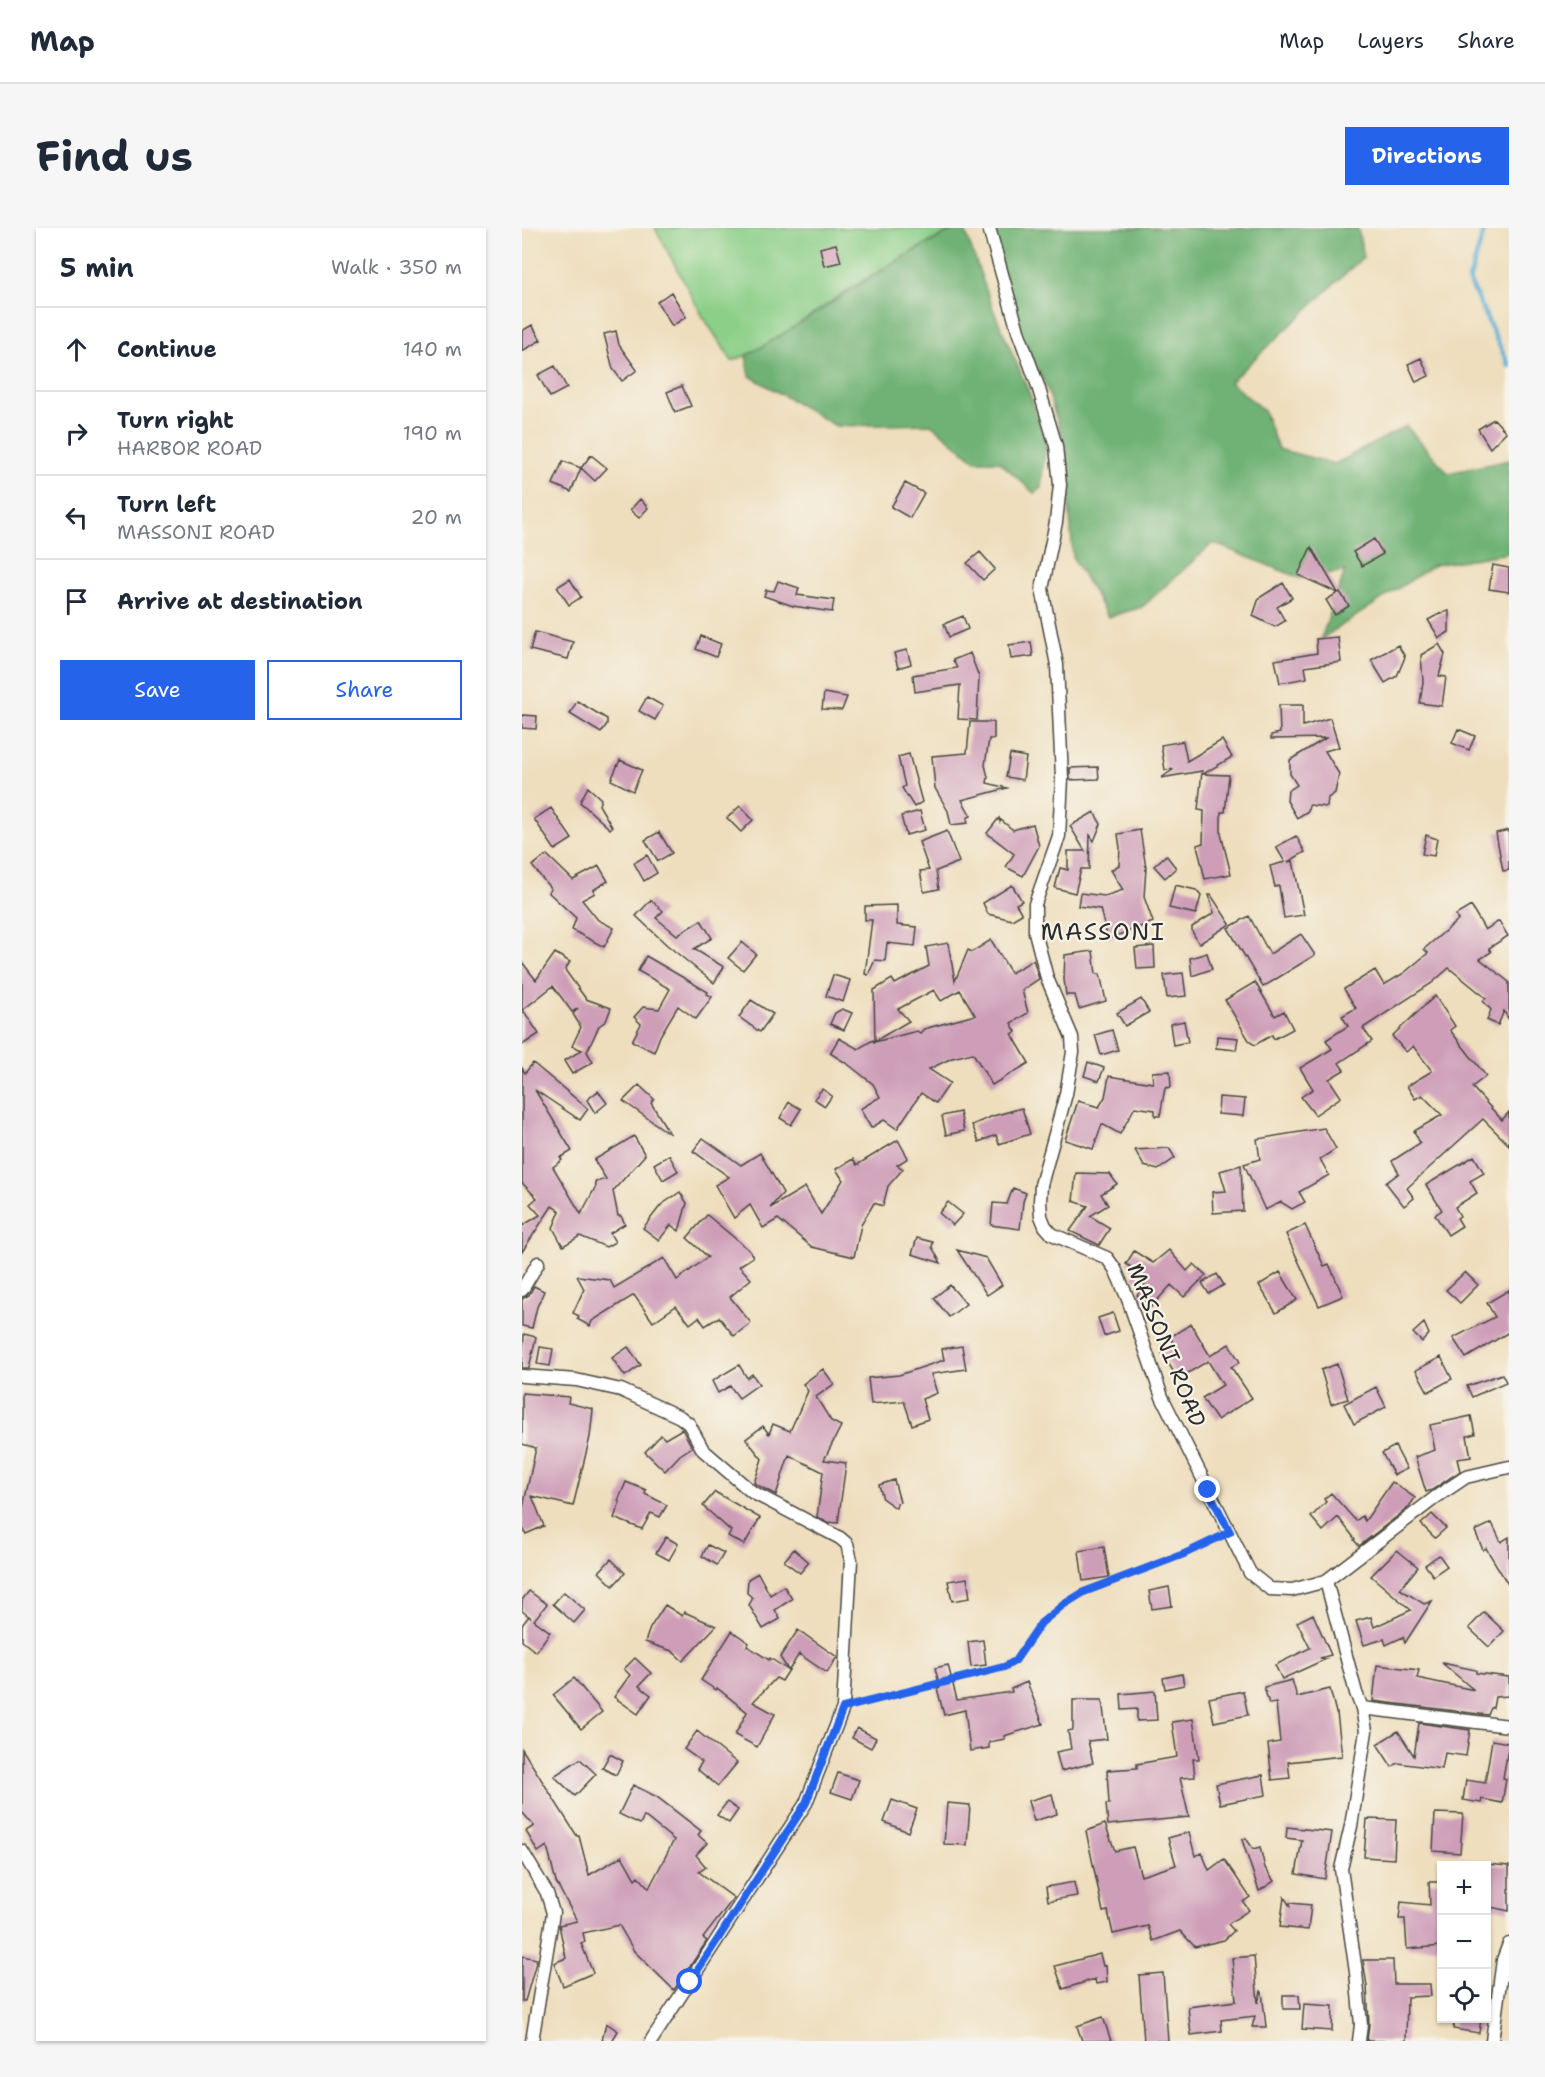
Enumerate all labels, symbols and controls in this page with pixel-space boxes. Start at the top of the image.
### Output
text: Map [30,22,95,60]
text: Map [1279,27,1324,55]
text: Layers [1357,27,1424,55]
text: Share [1457,27,1515,55]
button: Directions [1345,127,1509,185]
text: Find us [36,128,193,184]
text: 5 min [60,250,134,285]
text: Walk · 350 m [331,254,462,280]
icon: ahead [60,333,93,366]
text: Continue [117,335,217,364]
text: 140 m [403,336,462,362]
text: Turn right [117,406,234,435]
icon: right [60,417,93,450]
text: 190 m [403,420,462,446]
text: HARBOR ROAD [117,435,262,461]
text: Turn left [117,490,216,519]
icon: left [60,501,93,534]
text: 20 m [411,504,462,530]
text: MASSONI ROAD [117,519,275,545]
icon: arrive [60,585,93,618]
text: Arrive at destination [117,587,363,616]
button: Save [60,660,255,720]
button: Share [267,660,462,720]
district label: MASSONI [1040,916,1166,948]
street label: MASSONI ROAD [1121,1259,1213,1431]
route end [1194,1476,1220,1502]
map controls [1437,1861,1491,2023]
button: + [1437,1861,1491,1915]
button: − [1437,1915,1491,1969]
route start [676,1968,702,1994]
button: locate [1437,1969,1491,2023]

